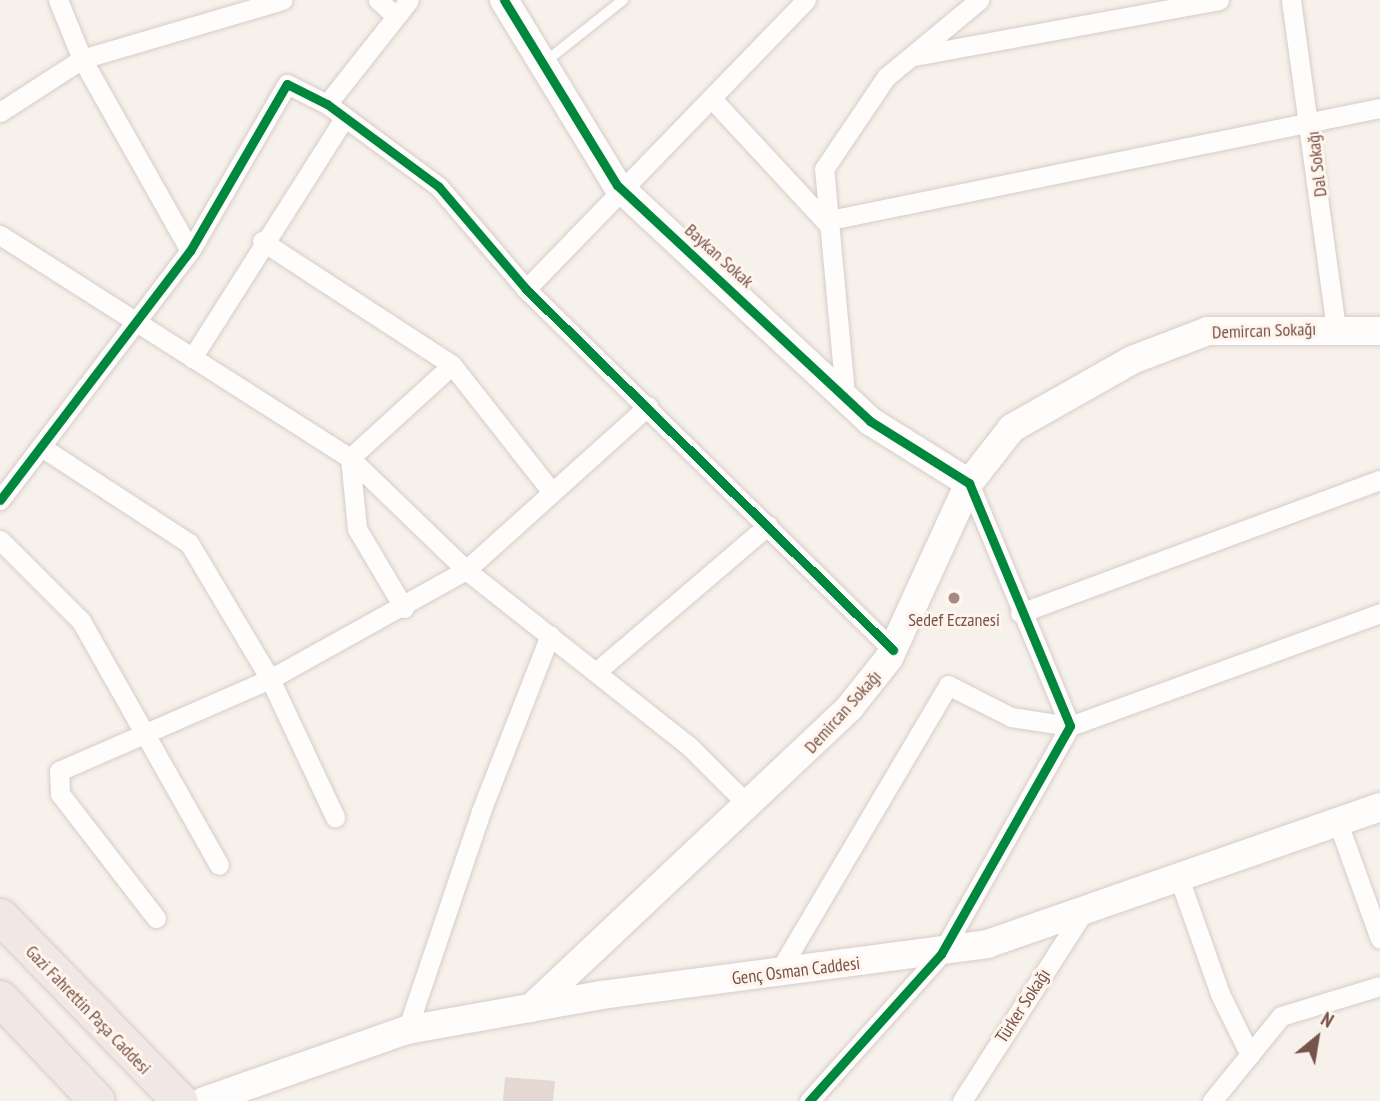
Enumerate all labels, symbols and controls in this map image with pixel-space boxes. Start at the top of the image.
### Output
street label: Dal Sokağı [1302,130,1332,198]
street label: Baykan Sokak [680,220,758,292]
street label: Demircan Sokağı [1212,318,1316,344]
marker: Sedef Eczanesi [946,590,962,606]
place label: Sedef Eczanesi [908,609,1000,631]
street label: Demircan Sokağı [800,666,886,758]
street label: Gazi Fahrettin Paşa Caddesi [21,941,155,1079]
street label: Genç Osman Caddesi [731,952,861,990]
street label: Türker Sokağı [991,965,1055,1047]
north arrow [1282,1003,1352,1073]
text: N [1317,1007,1338,1033]

